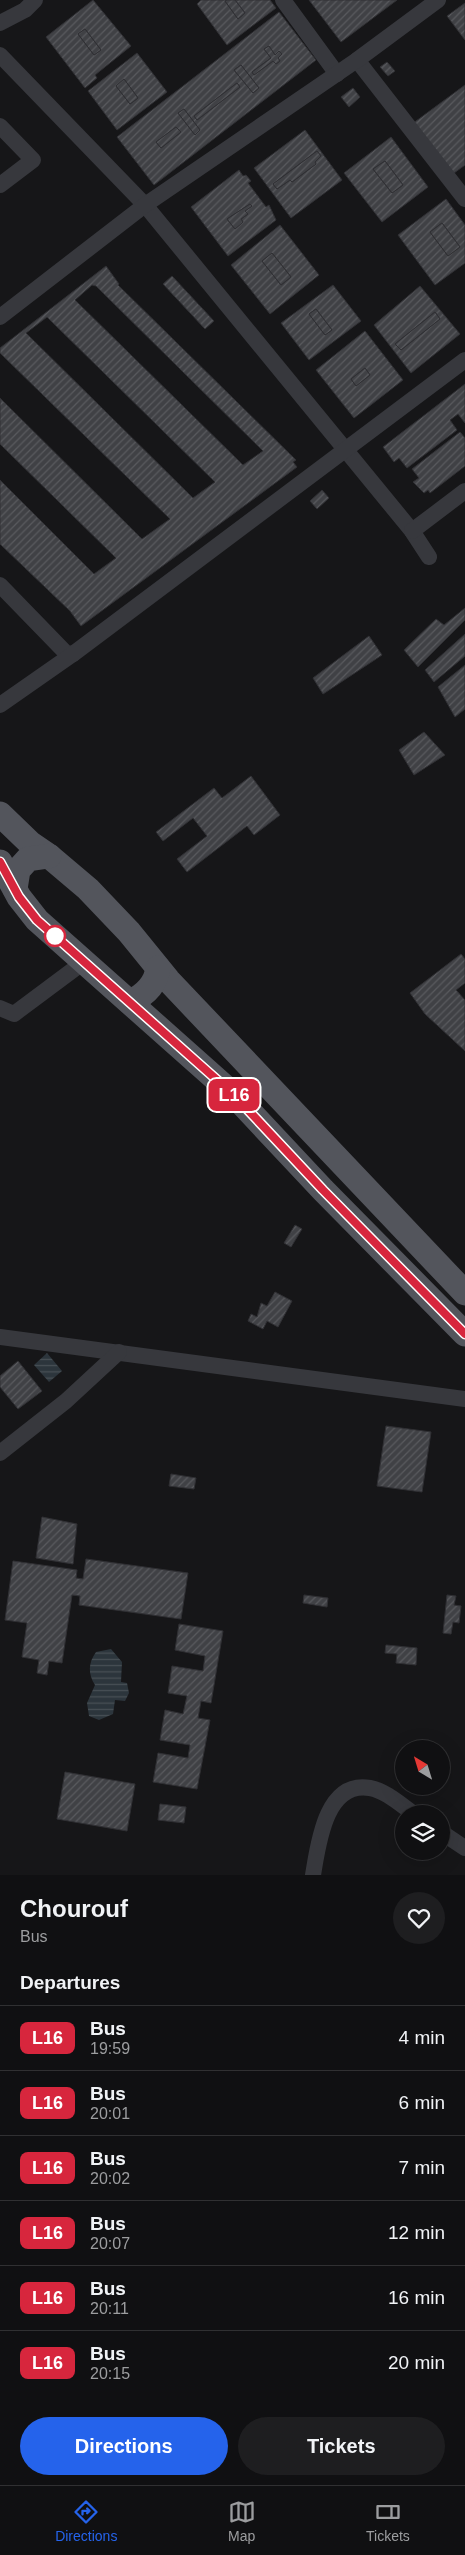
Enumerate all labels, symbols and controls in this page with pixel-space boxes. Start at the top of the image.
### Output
unlabelled marker [44,925,66,947]
line badge: L16 [205,1079,263,1111]
text: L16 [218,1085,250,1105]
north arrow [395,1740,450,1795]
map controls [395,1740,450,1860]
button: layers [395,1805,450,1860]
button: heart [393,1892,445,1944]
text: Chourouf [20,1895,128,1922]
text: Bus [20,1928,48,1945]
text: Departures [20,1972,120,1993]
text: Bus [90,2018,126,2039]
text: 4 min [399,2027,445,2048]
text: L16 [32,2028,63,2048]
text: 19:59 [90,2040,130,2057]
text: Bus [90,2083,126,2104]
text: 6 min [399,2092,445,2113]
text: L16 [32,2093,63,2113]
text: 20:01 [90,2105,130,2122]
text: Bus [90,2148,126,2169]
text: 7 min [399,2157,445,2178]
text: L16 [32,2158,63,2178]
text: 20:02 [90,2170,130,2187]
text: Bus [90,2213,126,2234]
text: 12 min [388,2222,445,2243]
text: L16 [32,2223,63,2243]
text: 20:07 [90,2235,130,2252]
text: Bus [90,2278,126,2299]
text: 16 min [388,2287,445,2308]
text: L16 [32,2288,63,2308]
text: 20:11 [90,2300,129,2317]
text: Bus [90,2343,126,2364]
text: 20 min [388,2352,445,2373]
text: L16 [32,2353,63,2373]
text: 20:15 [90,2365,130,2382]
button: Directions [20,2417,228,2475]
button: Tickets [238,2417,445,2475]
tab: Directions [55,2498,117,2544]
tab: Map [228,2498,256,2544]
tab: Tickets [366,2498,410,2544]

